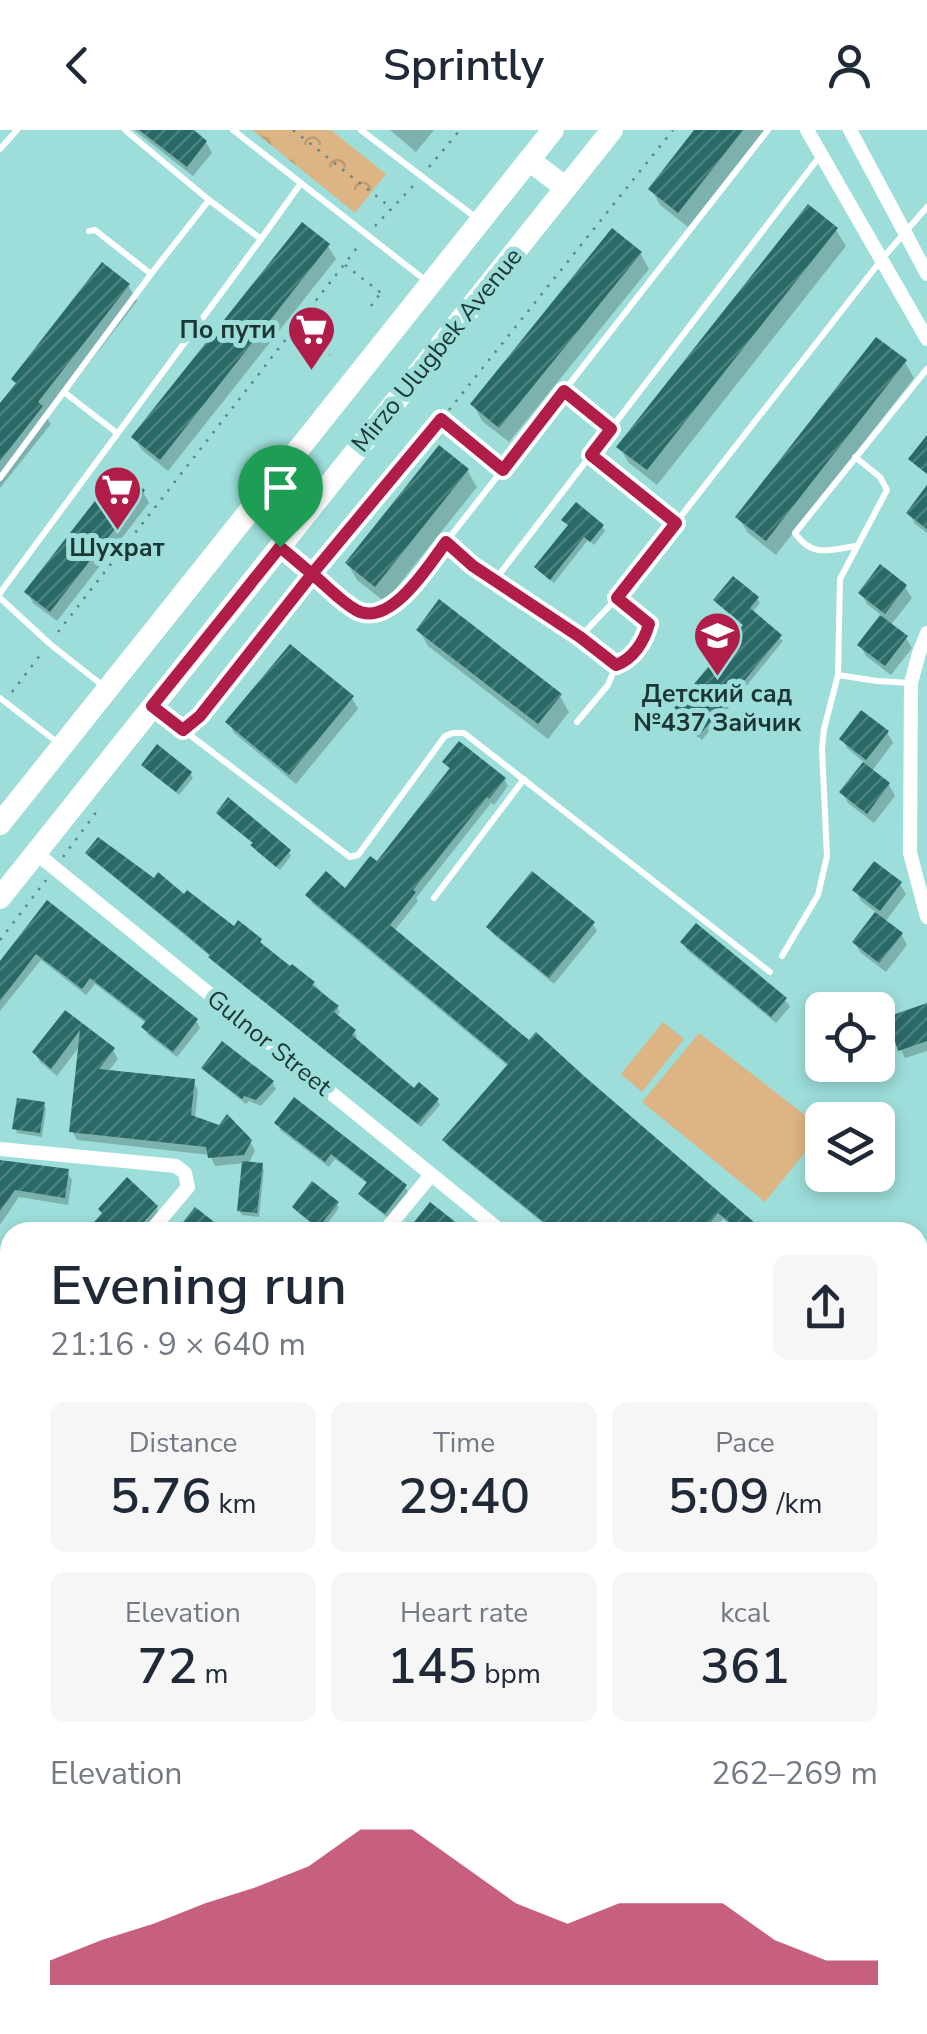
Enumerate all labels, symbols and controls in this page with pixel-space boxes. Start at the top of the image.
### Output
text: Sprintly [383,35,544,96]
icon: back [50,38,105,93]
icon: person [822,38,877,93]
street label: Mirzo Ulugbek Avenue [344,241,530,459]
supermarket icon: По пути [285,304,337,372]
place label: По пути [180,313,276,347]
pin [238,445,323,548]
icon: arrive [253,460,308,515]
supermarket icon: Шухрат [91,464,143,532]
place label: Шухрат [69,531,165,565]
school or university icon: Детский сад №437 Зайчик [691,610,743,678]
place label: Детский сад №437 Зайчик [633,677,802,740]
street label: Gulnor Street [200,982,339,1104]
map controls [805,992,895,1192]
button: locate [805,992,895,1082]
button: layers [805,1102,895,1192]
text: Evening run [50,1248,347,1323]
button: share [773,1255,878,1360]
text: 21:16 · 9 × 640 m [50,1323,306,1366]
text: Distance [129,1424,237,1462]
text: Time [433,1424,495,1462]
text: Pace [715,1424,775,1462]
text: 5.76 [109,1462,211,1531]
text: 29:40 [398,1462,530,1531]
text: 5:09 [668,1462,769,1531]
text: km [211,1485,257,1523]
text: /km [769,1485,822,1523]
text: Elevation [125,1594,241,1632]
text: Heart rate [400,1594,528,1632]
text: kcal [720,1594,770,1632]
text: 72 [137,1632,197,1701]
text: 145 [387,1632,477,1701]
text: 361 [700,1632,790,1701]
text: m [197,1655,229,1693]
text: bpm [477,1655,541,1693]
text: Elevation [50,1752,183,1795]
text: 262–269 m [711,1752,878,1795]

